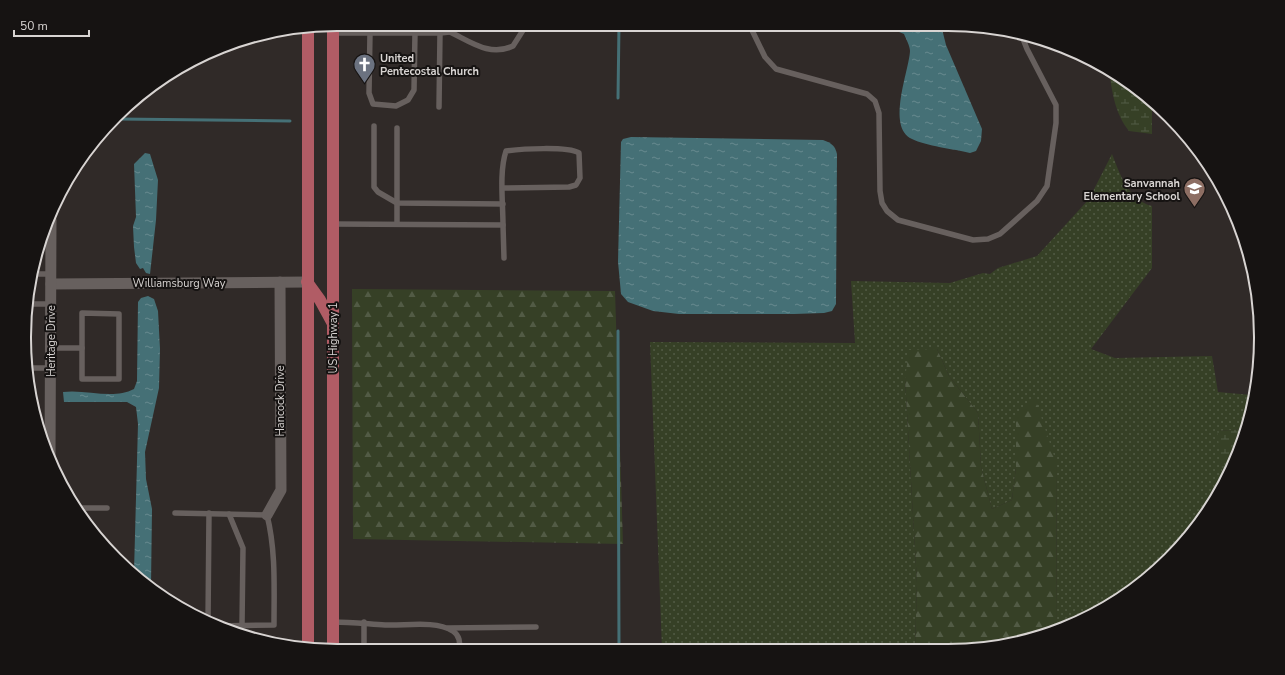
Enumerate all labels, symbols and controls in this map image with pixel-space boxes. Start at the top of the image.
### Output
scale bar [14,12,89,38]
text: 50 m [20,18,48,34]
church icon: United Pentecostal Church [351,51,377,84]
place label: United Pentecostal Church [380,51,479,79]
place label: Sanvannah Elementary School [1084,176,1180,204]
school or university icon: Sanvannah Elementary School [1182,176,1208,209]
street label: Williamsburg Way [133,276,226,291]
street label: US Highway 1 [326,302,341,374]
street label: Heritage Drive [44,305,59,377]
street label: Hancock Drive [273,365,288,437]

